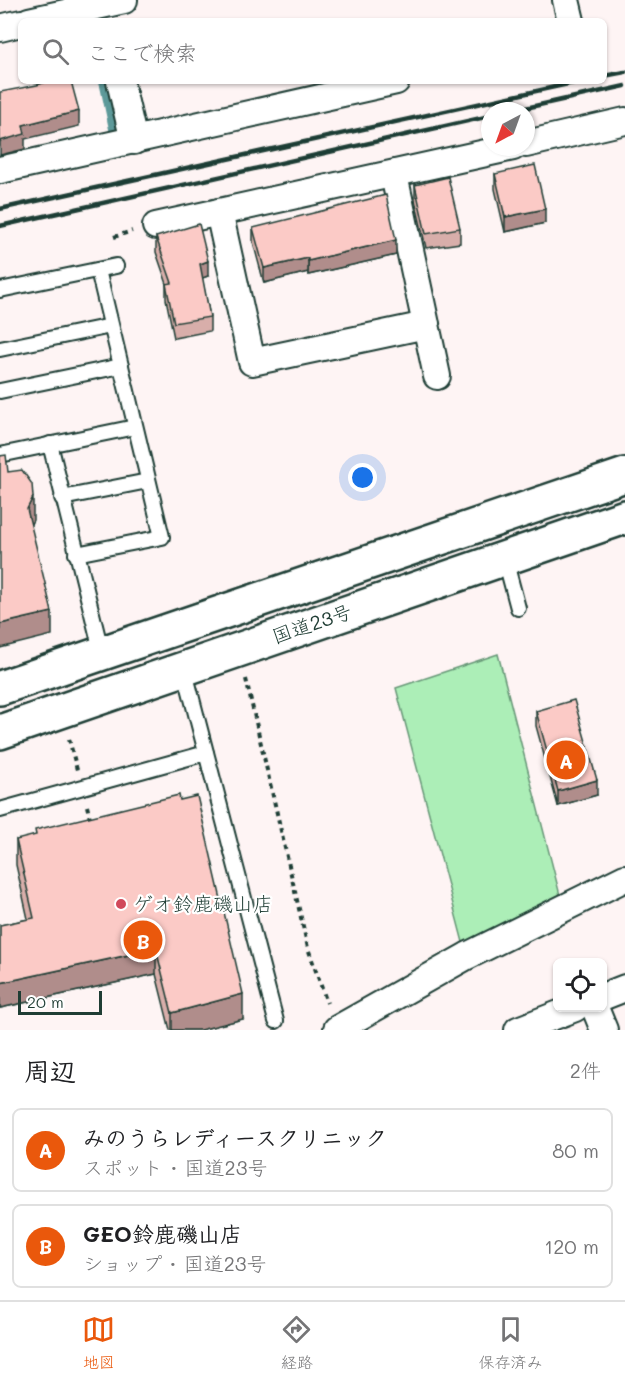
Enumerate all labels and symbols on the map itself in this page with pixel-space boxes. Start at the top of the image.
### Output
north arrow [481,102,535,156]
your location [348,463,377,492]
street label: 国道23号 [268,597,355,649]
pin: A [546,738,586,783]
place label: ゲオ鈴鹿磯山店 [133,890,273,916]
marker: ゲオ鈴鹿磯山店 [114,897,128,911]
pin: B [124,918,162,962]
scale bar [18,988,102,1016]

